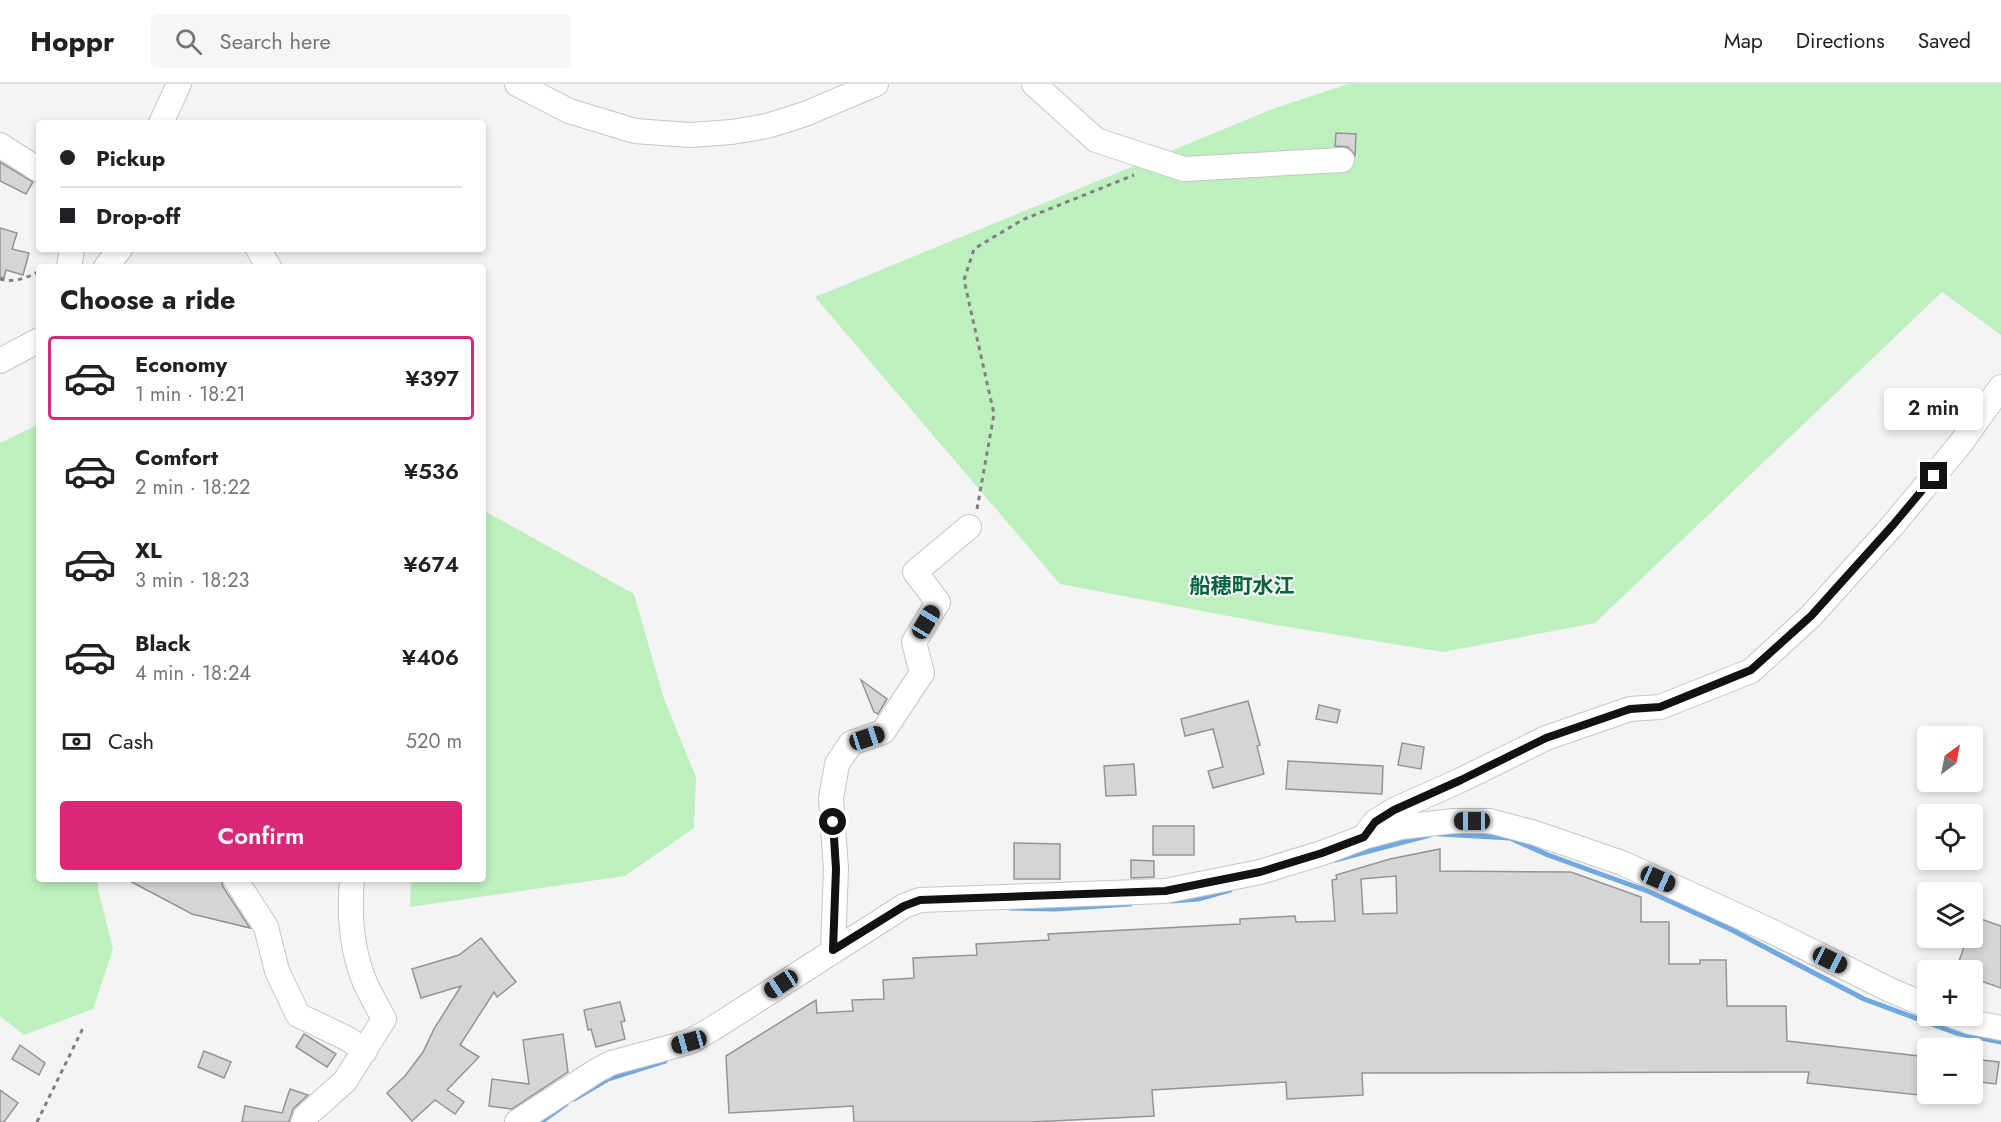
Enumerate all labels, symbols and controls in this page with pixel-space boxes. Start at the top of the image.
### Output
search box [151,14,571,68]
text: Hoppr [30,21,115,62]
icon: search [172,25,205,58]
text: Search here [220,25,331,57]
text: Map [1724,26,1763,56]
text: Directions [1796,26,1885,56]
text: Saved [1918,26,1971,56]
text: Pickup [96,142,165,174]
text: Drop-off [96,200,180,232]
text: Choose a ride [60,280,235,319]
text: Economy [135,348,227,380]
icon: car [63,351,117,405]
text: ¥397 [406,362,459,394]
text: 1 min · 18:21 [135,380,246,409]
callout: 2 min [1884,389,1984,431]
text: 2 min [1908,394,1959,423]
text: Comfort [135,441,218,473]
icon: car [63,444,117,498]
text: ¥536 [404,455,459,487]
route end [1920,462,1947,489]
text: 2 min · 18:22 [135,473,250,502]
text: XL [135,534,162,566]
icon: car [63,537,117,591]
text: ¥674 [404,548,459,580]
text: 3 min · 18:23 [135,566,249,595]
district label: 船穂町水江 [1190,571,1295,601]
car [909,602,943,642]
text: Black [135,627,191,659]
icon: car [63,630,117,684]
text: ¥406 [402,641,459,673]
text: 4 min · 18:24 [135,659,251,688]
car [847,724,887,752]
icon: cash [60,725,93,758]
text: Cash [108,725,154,757]
north arrow [1917,726,1983,792]
map controls [1917,726,1983,1104]
text: 520 m [406,727,462,756]
button: Confirm [60,801,462,870]
button: locate [1917,804,1983,870]
route start [819,808,846,835]
car [1454,812,1490,830]
car [1638,863,1678,895]
button: layers [1917,882,1983,948]
car [1810,944,1850,976]
button: + [1917,960,1983,1026]
car [761,967,801,1001]
car [669,1028,709,1056]
button: − [1917,1038,1983,1104]

